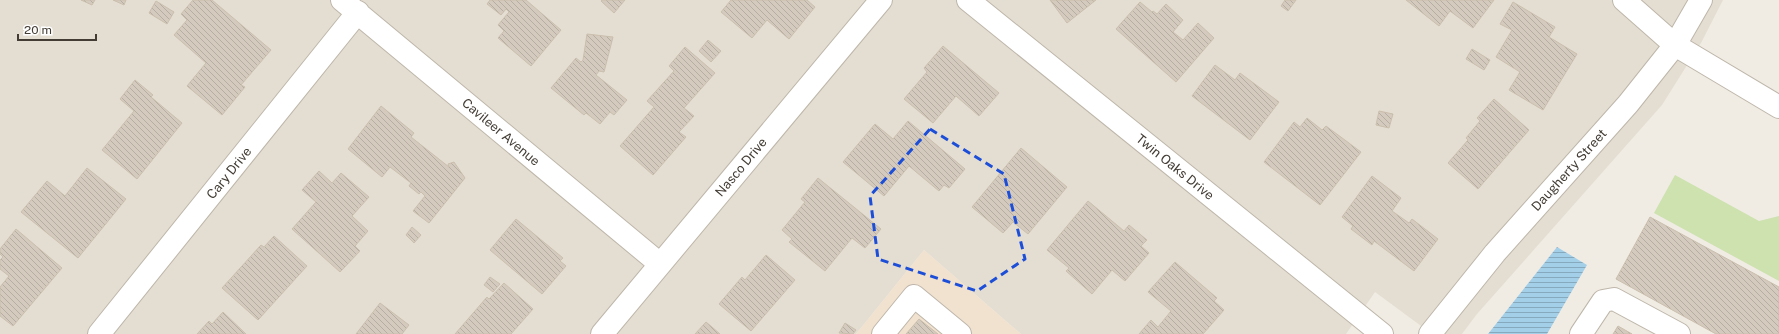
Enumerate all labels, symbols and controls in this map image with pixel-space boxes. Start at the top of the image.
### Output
scale bar [18,16,96,42]
text: 20 m [24,23,52,37]
street label: Cavileer Avenue [459,95,543,169]
street label: Daugherty Street [1528,126,1610,214]
street label: Twin Oaks Drive [1133,131,1217,203]
street label: Nasco Drive [712,135,770,199]
street label: Cary Drive [204,144,254,202]

